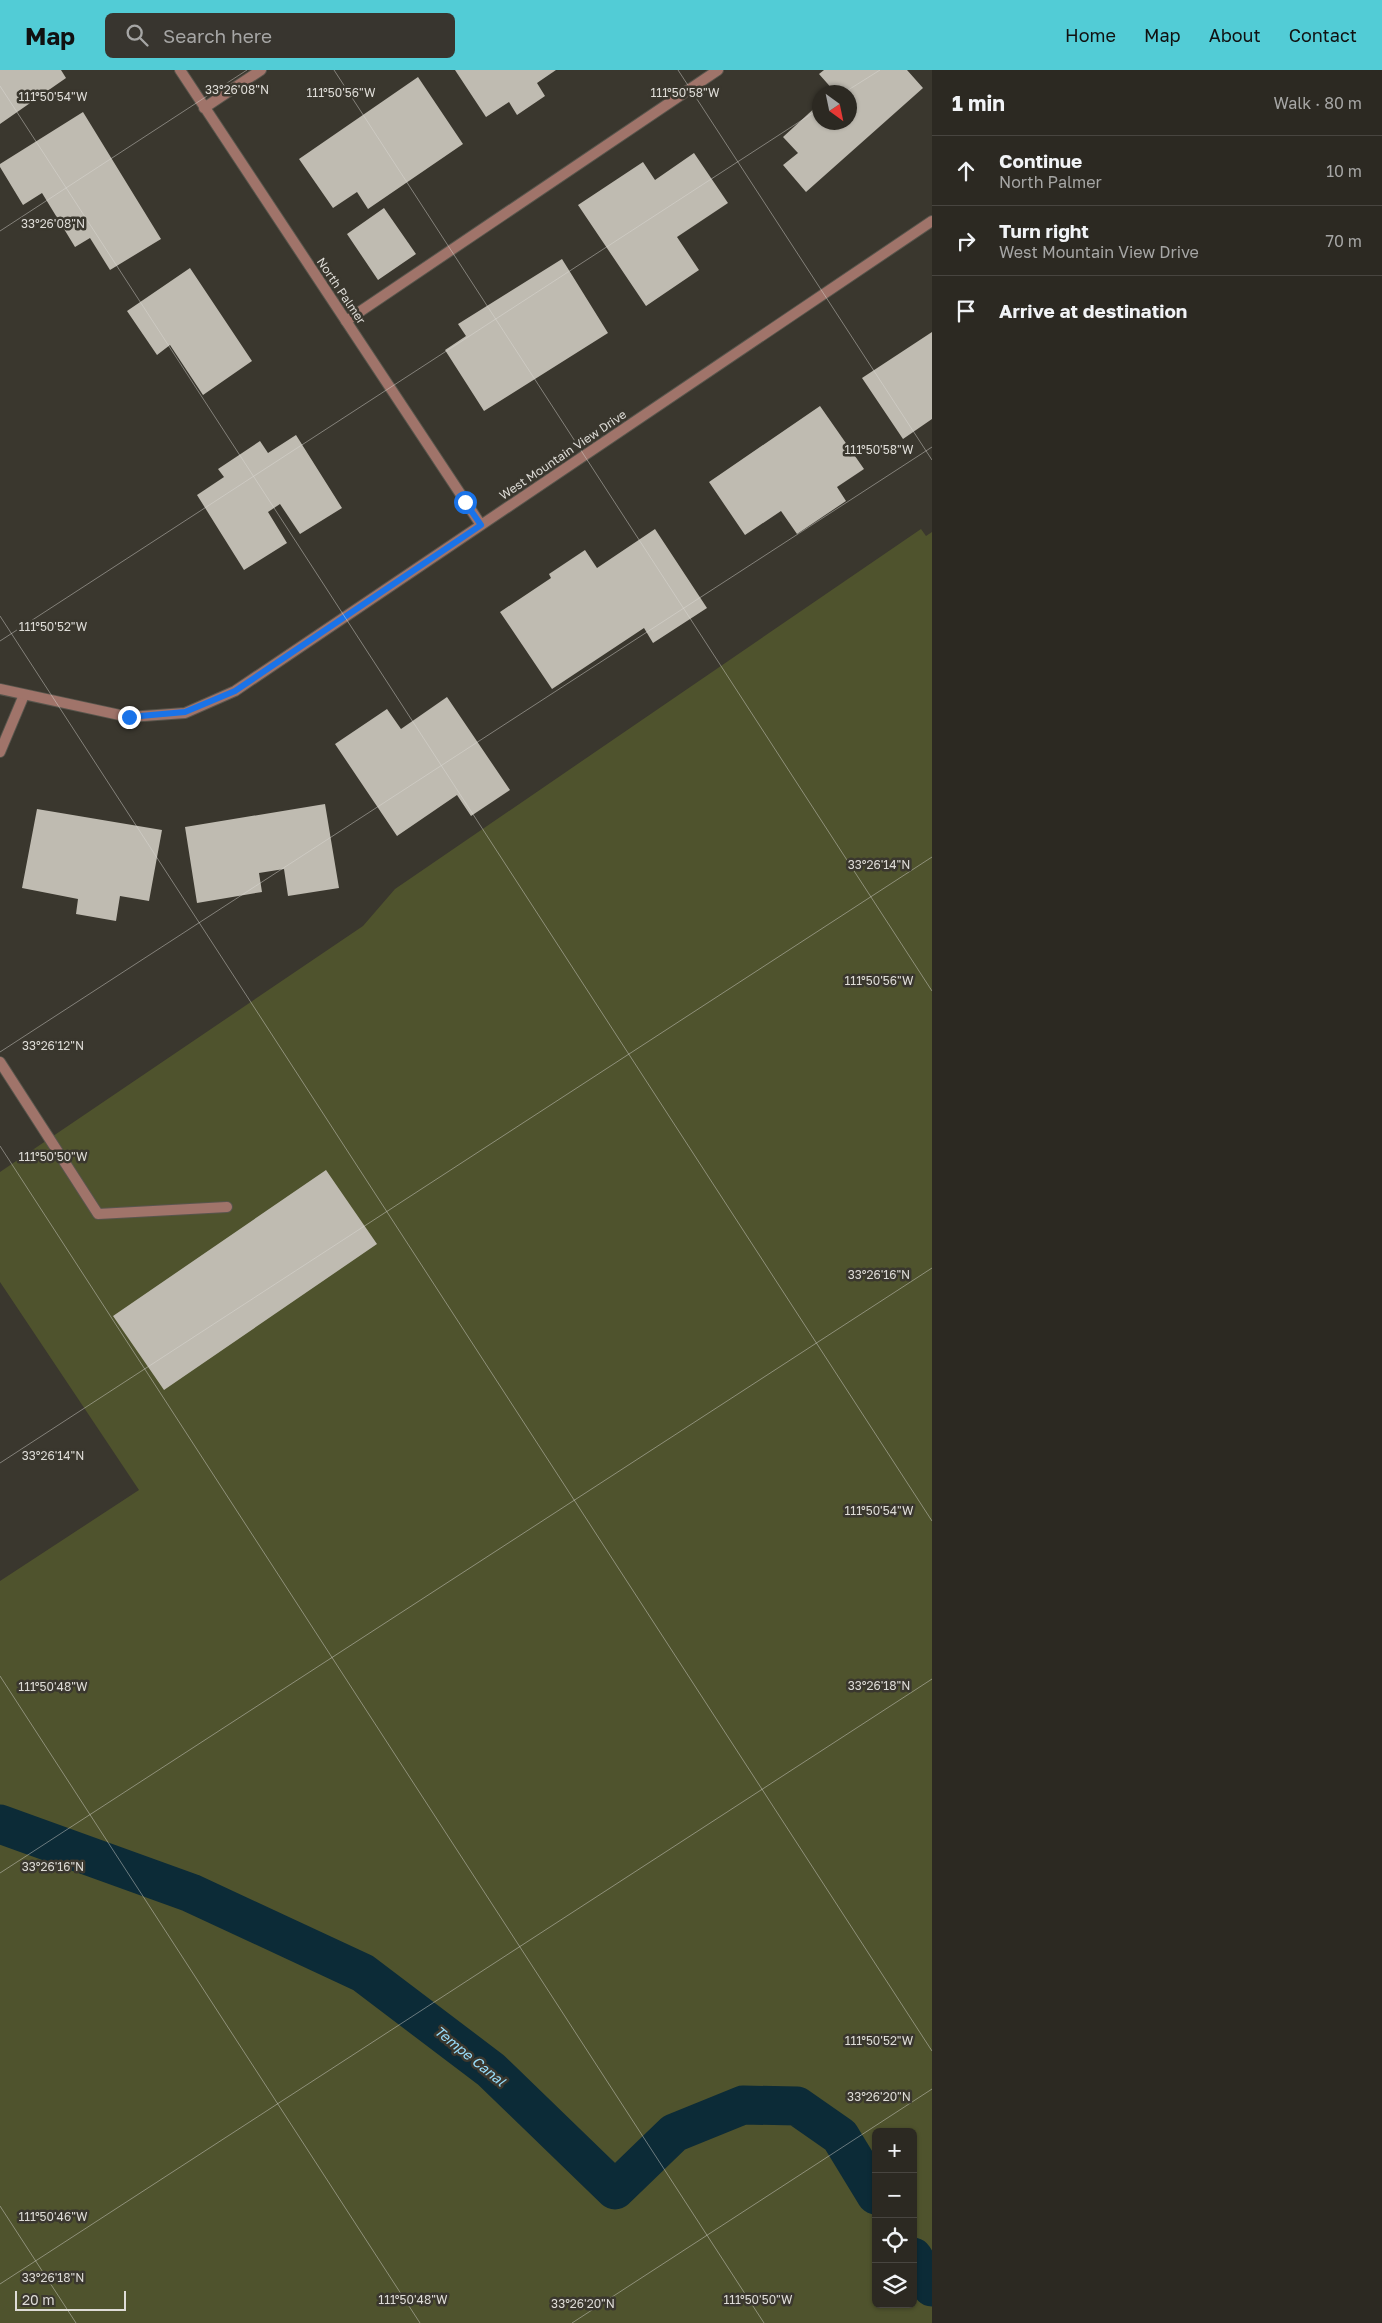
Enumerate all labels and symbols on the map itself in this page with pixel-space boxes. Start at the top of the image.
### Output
text: 33°26'08"N [205,82,269,97]
text: 111°50'56"W [307,85,376,100]
text: 111°50'58"W [651,85,720,100]
north arrow [812,85,857,130]
text: 111°50'54"W [19,89,88,104]
text: 33°26'08"N [21,216,85,231]
street label: North Palmer [314,255,369,327]
street label: West Mountain View Drive [496,406,629,503]
text: 111°50'58"W [845,442,914,457]
route start [454,491,477,514]
text: 111°50'52"W [19,619,88,634]
route end [118,706,141,729]
text: 33°26'14"N [848,857,910,872]
text: 111°50'56"W [845,973,914,988]
text: 33°26'12"N [22,1038,84,1053]
text: 111°50'50"W [18,1149,88,1164]
text: 33°26'16"N [848,1267,910,1282]
text: 33°26'14"N [22,1448,84,1463]
text: 111°50'54"W [845,1503,914,1518]
text: 33°26'18"N [848,1678,910,1693]
text: 111°50'48"W [18,1679,88,1694]
text: 33°26'16"N [22,1859,84,1874]
water label: Tempe Canal [431,2022,510,2090]
text: 111°50'52"W [845,2033,914,2048]
text: 33°26'20"N [847,2089,911,2104]
text: 111°50'46"W [18,2209,88,2224]
text: 33°26'18"N [22,2270,84,2285]
scale bar [15,2288,126,2311]
text: 111°50'48"W [378,2292,448,2307]
text: 111°50'50"W [723,2292,793,2307]
text: 33°26'20"N [551,2296,615,2311]

